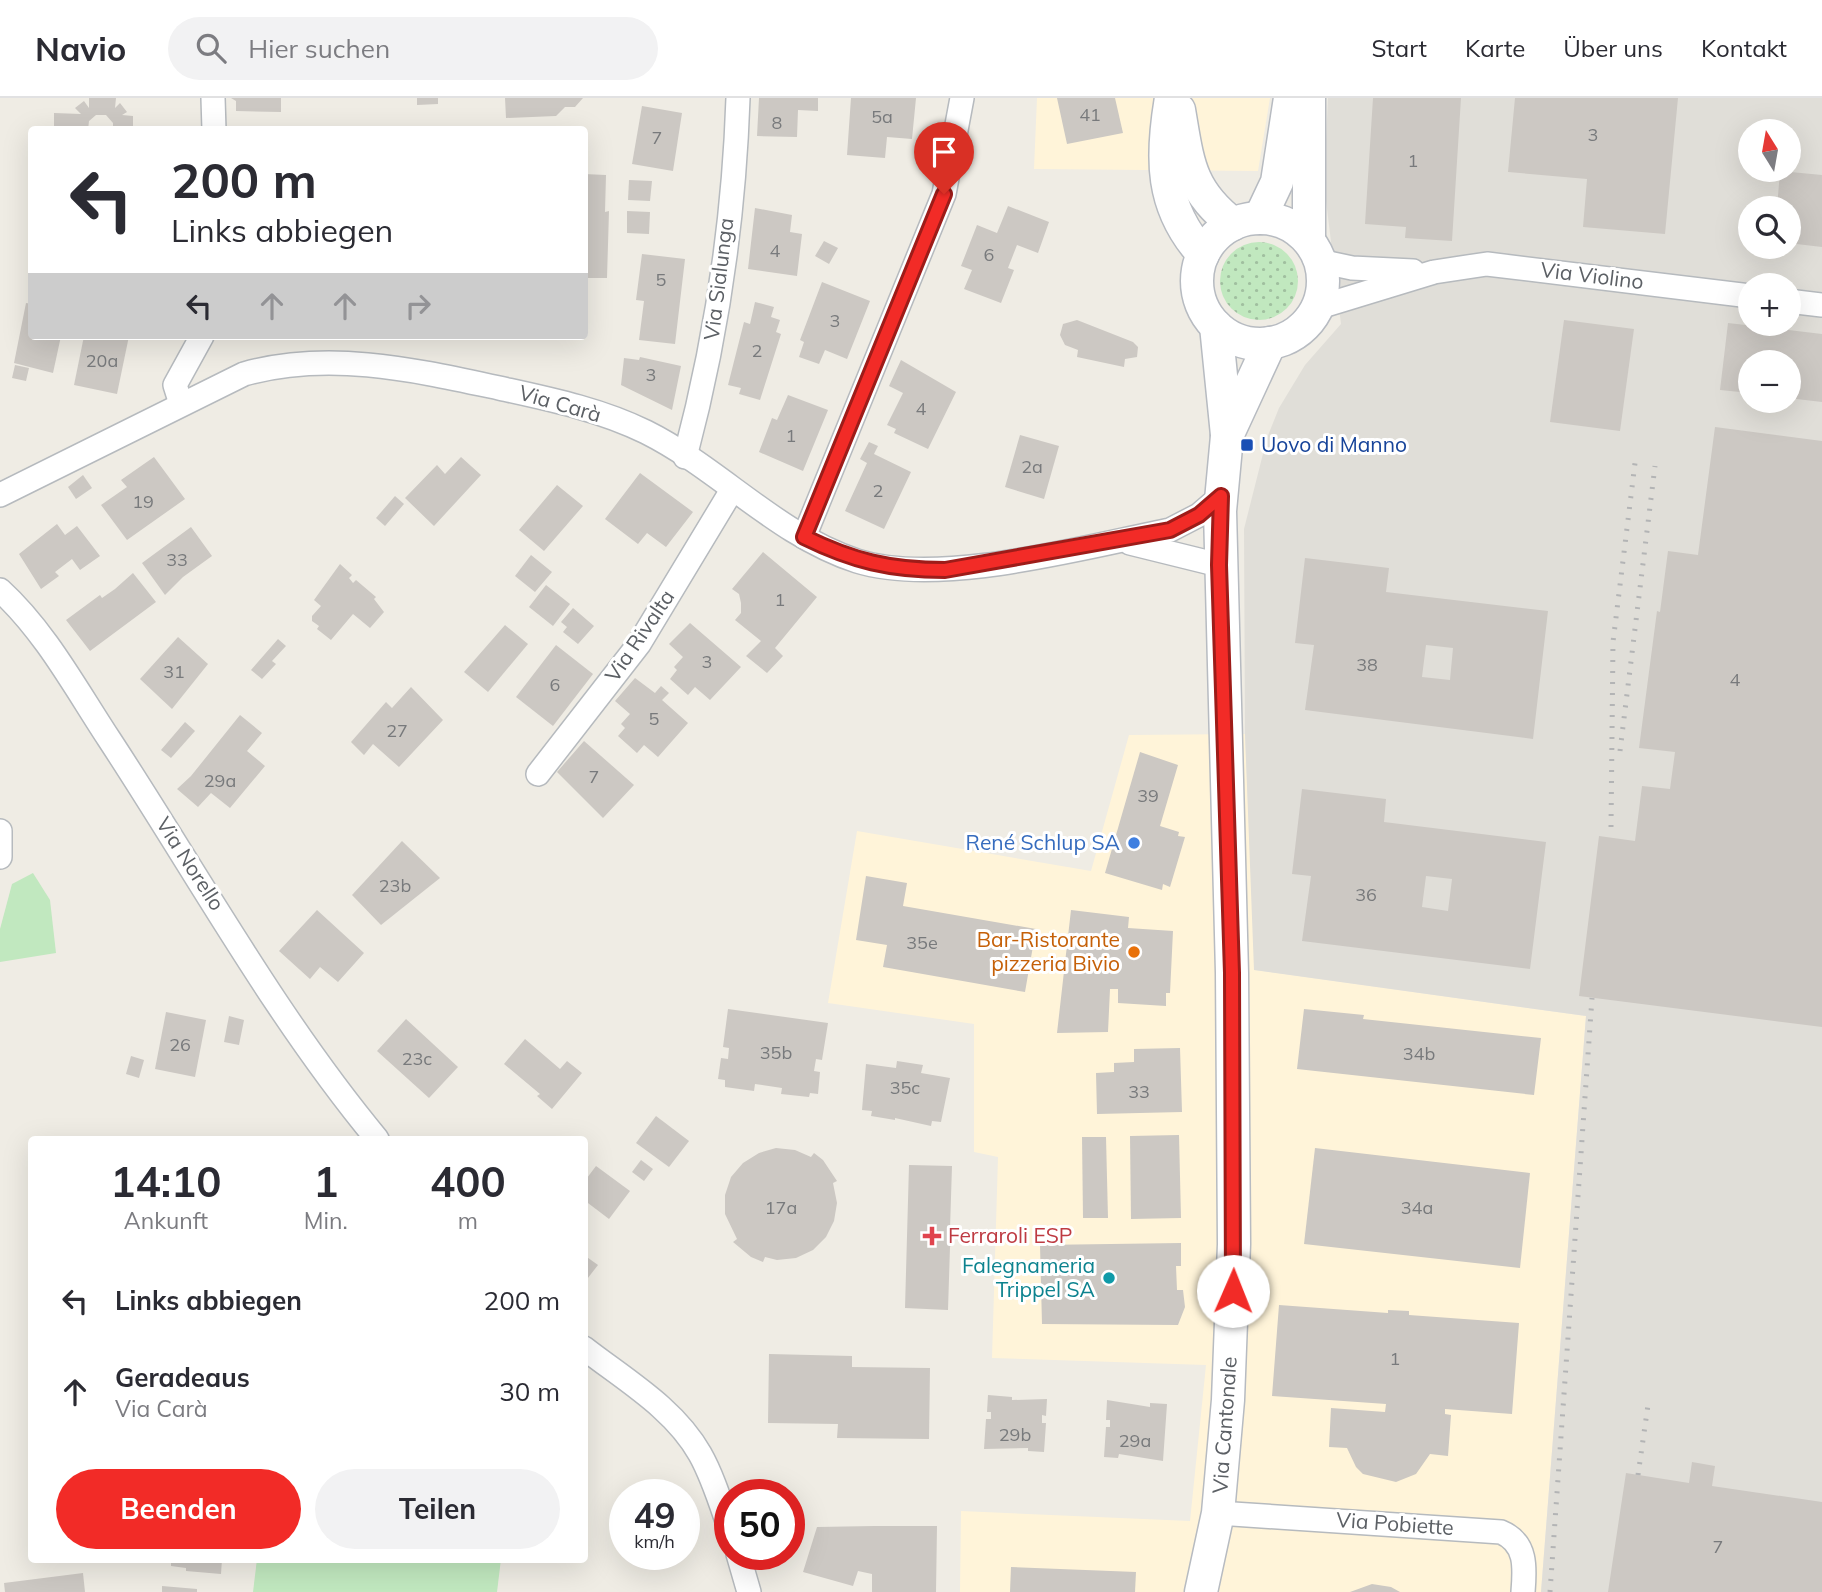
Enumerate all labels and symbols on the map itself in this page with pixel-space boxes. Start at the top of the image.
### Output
house number: 41 [1079,103,1101,126]
house number: 5a [871,105,893,128]
house number: 8 [772,111,782,134]
north arrow [1738,119,1801,182]
pin [914,122,974,194]
house number: 3 [1588,123,1598,146]
house number: 7 [652,126,662,149]
house number: 1 [1408,149,1418,172]
street label: Via Sialunga [698,216,738,342]
house number: 4 [770,239,781,262]
house number: 6 [984,243,994,266]
street label: Via Violino [1539,256,1645,294]
house number: 5 [656,268,667,291]
house number: 3 [830,309,840,332]
house number: 2 [752,339,762,362]
house number: 20a [86,349,118,372]
house number: 3 [646,363,656,386]
street label: Via Carà [516,379,605,427]
house number: 4 [916,397,927,420]
house number: 1 [786,424,796,447]
place label: Uovo di Manno [1261,431,1407,457]
marker: Uovo di Manno [1239,437,1255,453]
house number: 2a [1021,455,1043,478]
house number: 2 [873,479,883,502]
house number: 19 [132,490,154,513]
house number: 33 [166,548,188,571]
street label: Via Rivalta [599,584,680,687]
house number: 1 [775,588,785,611]
house number: 3 [702,650,712,673]
house number: 38 [1356,653,1378,676]
house number: 31 [163,660,185,683]
house number: 4 [1730,668,1741,691]
house number: 6 [550,673,560,696]
house number: 5 [649,707,660,730]
house number: 27 [386,719,408,742]
house number: 7 [589,765,599,788]
house number: 29a [204,769,236,792]
house number: 39 [1137,784,1159,807]
street label: Via Norello [151,812,231,915]
place label: René Schlup SA [966,829,1121,855]
marker: René Schlup SA [1126,835,1142,851]
house number: 23b [379,874,411,897]
house number: 36 [1355,883,1377,906]
place label: Bar-Ristorante pizzeria Bivio [977,926,1120,976]
house number: 35e [906,931,938,954]
marker: Bar-Ristorante pizzeria Bivio [1126,944,1142,960]
house number: 26 [169,1033,191,1056]
house number: 35b [760,1041,792,1064]
house number: 34b [1403,1042,1435,1065]
house number: 23c [402,1047,432,1070]
house number: 35c [890,1076,920,1099]
house number: 33 [1128,1080,1150,1103]
house number: 17a [765,1196,797,1219]
house number: 34a [1401,1196,1433,1219]
place label: Ferraroli ESP [948,1222,1072,1248]
marker: Ferraroli ESP [922,1226,942,1246]
place label: Falegnameria Trippel SA [962,1252,1096,1302]
position arrow [1196,1254,1270,1328]
marker: Falegnameria Trippel SA [1101,1270,1117,1286]
house number: 1 [1390,1347,1400,1370]
street label: Via Cantonale [1206,1356,1242,1494]
house number: 29b [999,1423,1031,1446]
house number: 29a [1119,1429,1151,1452]
speed limit sign: 50 [714,1479,805,1570]
street label: Via Pobiette [1335,1506,1455,1540]
house number: 7 [1713,1535,1723,1558]

